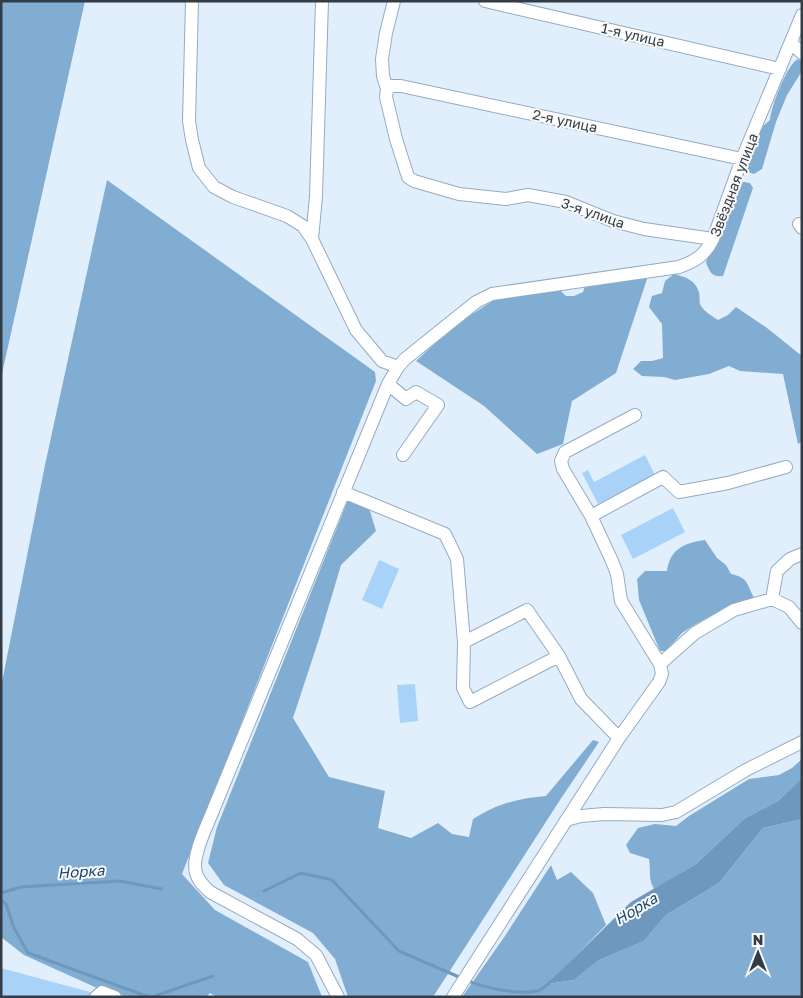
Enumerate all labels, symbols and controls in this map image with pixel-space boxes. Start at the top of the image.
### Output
street label: 1-я улица [600,19,667,50]
street label: 2-я улица [531,105,599,136]
street label: Звёздная улица [706,131,761,239]
street label: 3-я улица [559,194,627,231]
water label: Норка [57,860,105,882]
water label: Норка [611,888,661,928]
north arrow [733,928,783,978]
text: N [753,931,763,948]

